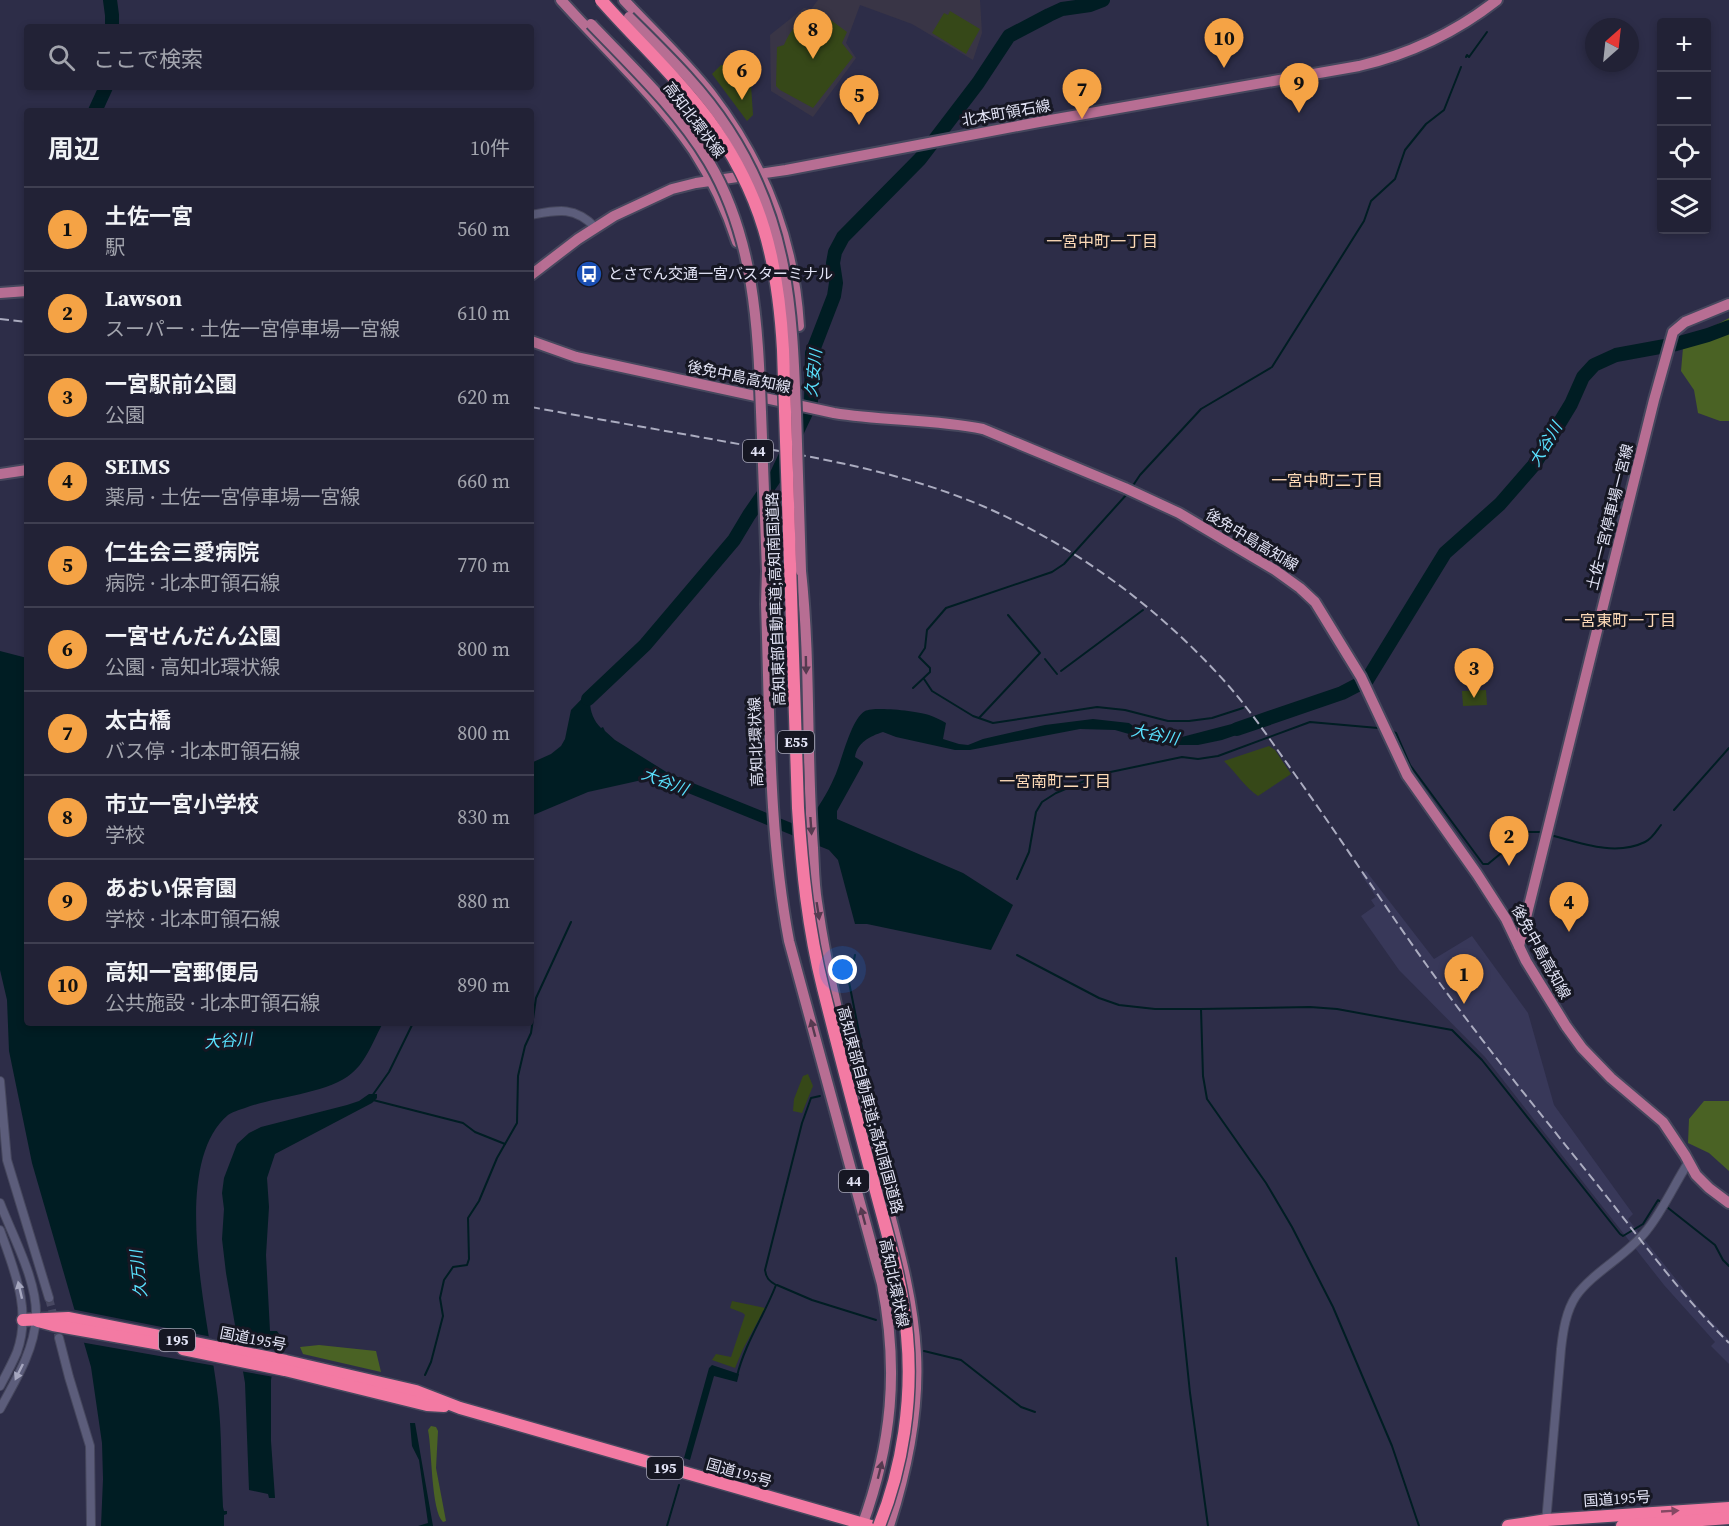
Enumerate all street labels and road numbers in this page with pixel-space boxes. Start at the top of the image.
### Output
street label: 高知北環状線 [659,77,730,162]
street label: 北本町領石線 [960,94,1052,131]
street label: 後免中島高知線 [686,355,793,398]
road number: 44 [743,440,773,462]
street label: 土佐一宮停車場一宮線 [1581,442,1638,592]
street label: 高知東部自動車道;高知南国道路 [761,491,790,707]
street label: 後免中島高知線 [1202,504,1303,576]
street label: 高知北環状線 [743,697,768,787]
road number: E55 [778,731,814,753]
street label: 後免中島高知線 [1507,901,1576,1003]
street label: 高知東部自動車道;高知南国道路 [833,1004,908,1216]
road number: 44 [839,1170,869,1192]
street label: 高知北環状線 [875,1237,914,1329]
street label: 国道195号 [218,1322,288,1355]
road number: 195 [159,1329,195,1351]
street label: 国道195号 [704,1453,774,1492]
road number: 195 [647,1457,683,1479]
street label: 国道195号 [1583,1486,1651,1511]

